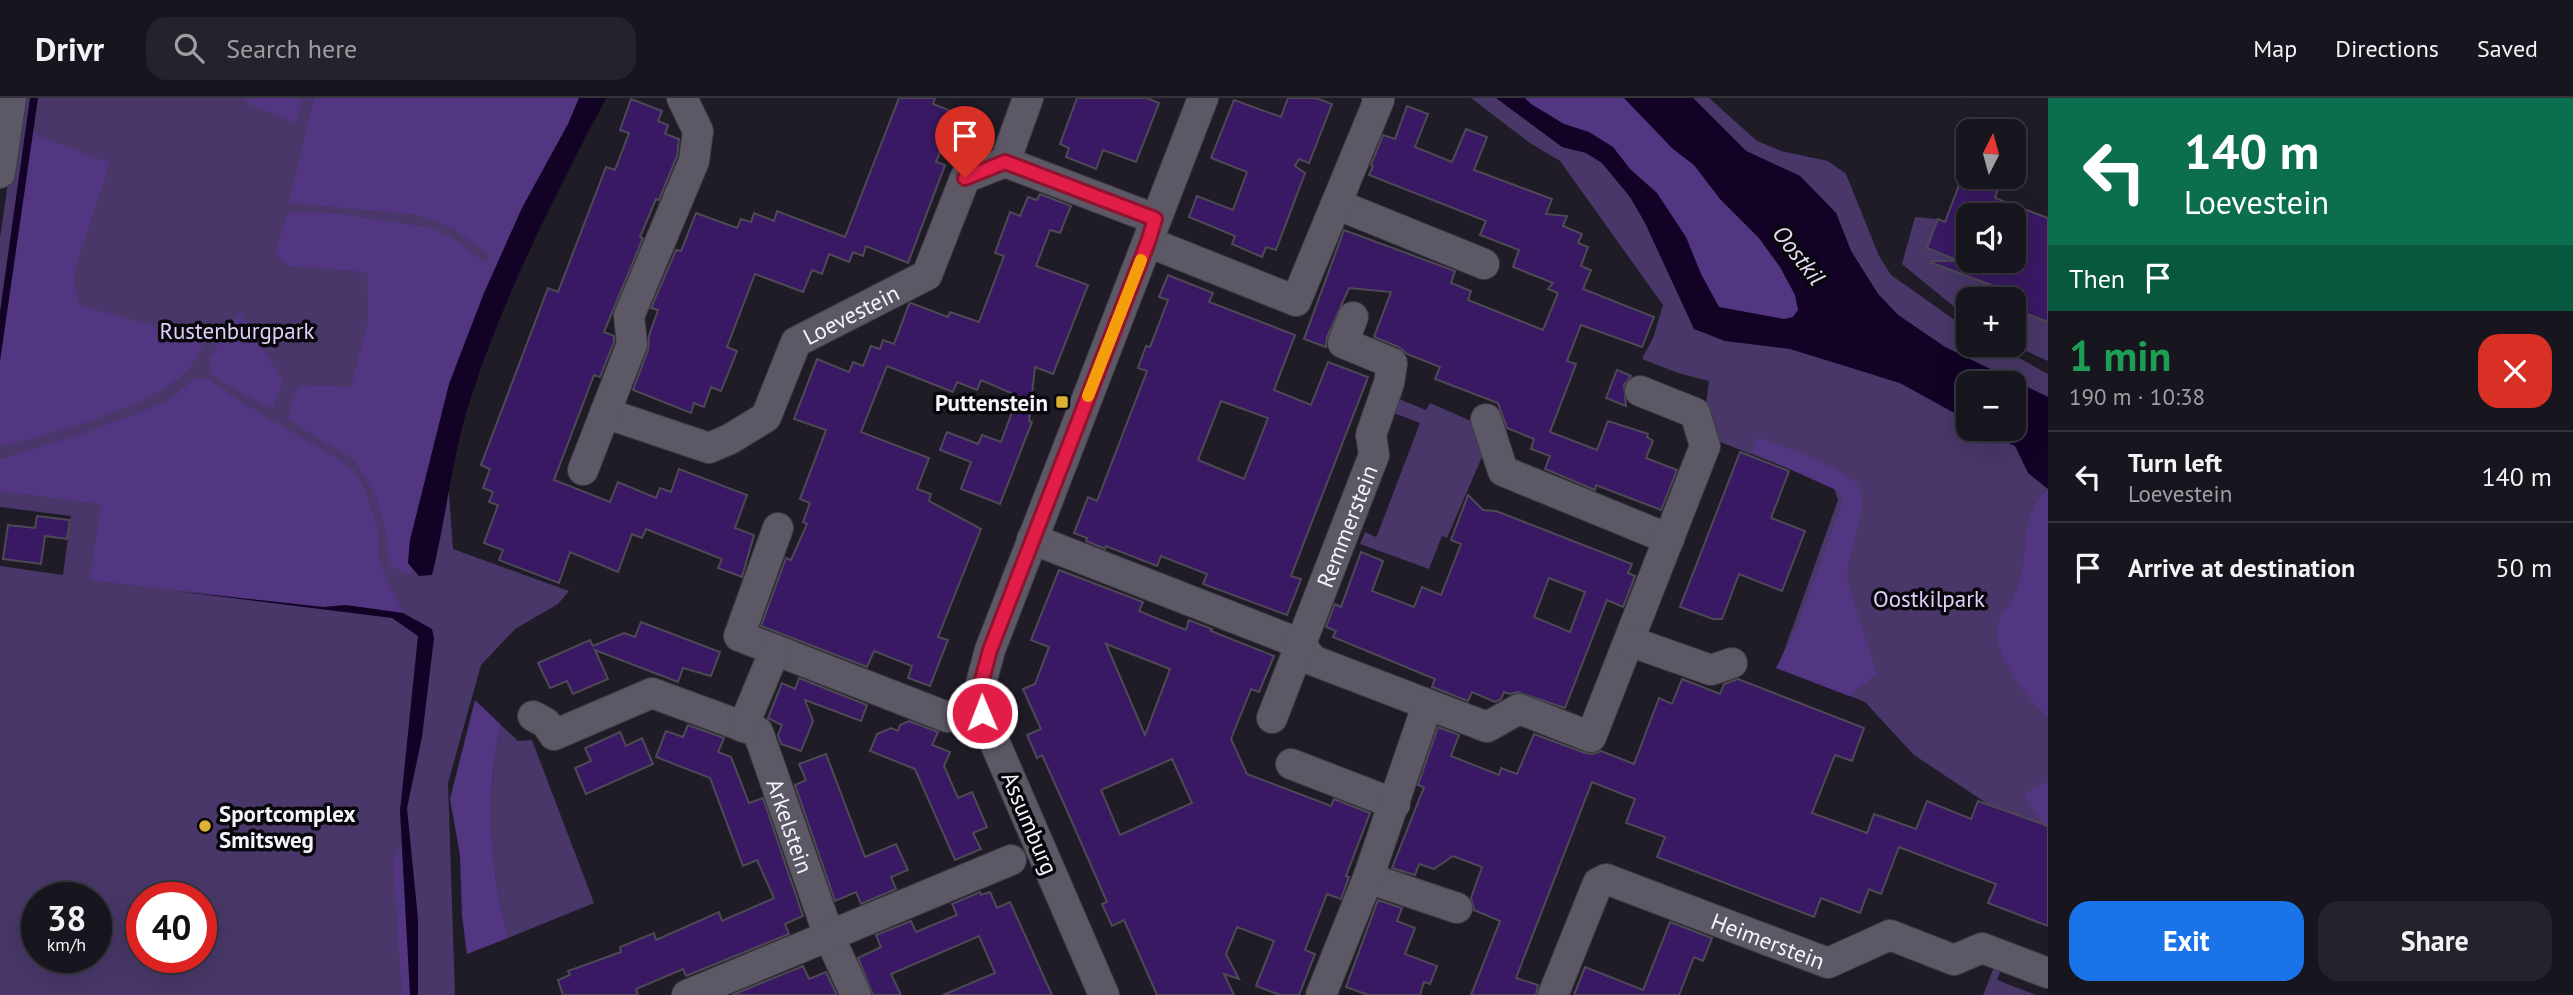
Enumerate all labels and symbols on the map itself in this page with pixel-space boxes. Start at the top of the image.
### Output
pin [935,106,995,178]
north arrow [1956,119,2026,189]
water label: Oostkil [1766,219,1832,292]
street label: Loevestein [798,277,904,351]
park label: Rustenburgpark [159,316,315,345]
place label: Puttenstein [935,388,1048,417]
marker: Puttenstein [1054,394,1070,410]
street label: Remmerstein [1310,461,1383,591]
park label: Oostkilpark [1873,584,1985,613]
position arrow [945,676,1019,750]
street label: Assumburg [995,767,1065,879]
street label: Arkelstein [761,775,820,877]
place label: Sportcomplex Smitsweg [219,799,356,854]
marker: Sportcomplex Smitsweg [197,818,213,834]
speed limit sign: 40 [126,882,217,973]
street label: Heimerstein [1707,906,1829,975]

